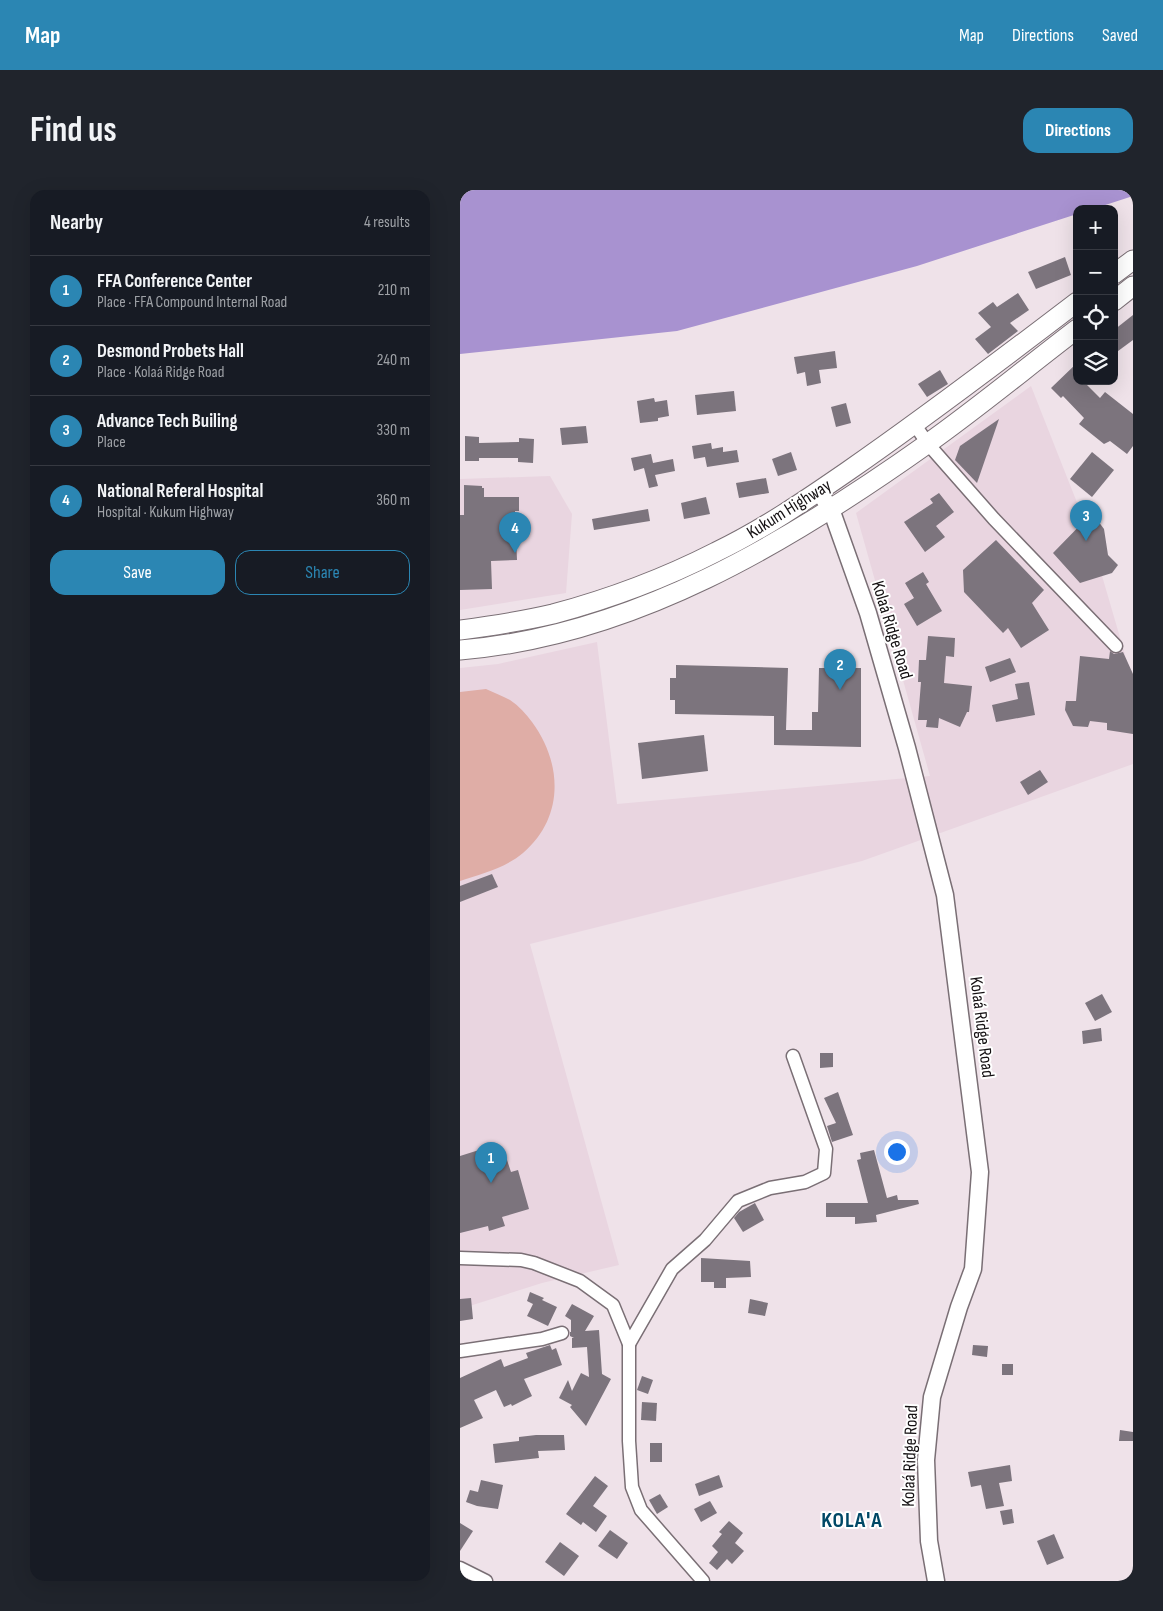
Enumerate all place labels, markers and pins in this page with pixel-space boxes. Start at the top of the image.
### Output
pin: 3 [1070,500,1102,541]
pin: 4 [499,512,531,553]
pin: 2 [824,649,856,690]
pin: 1 [475,1142,507,1183]

